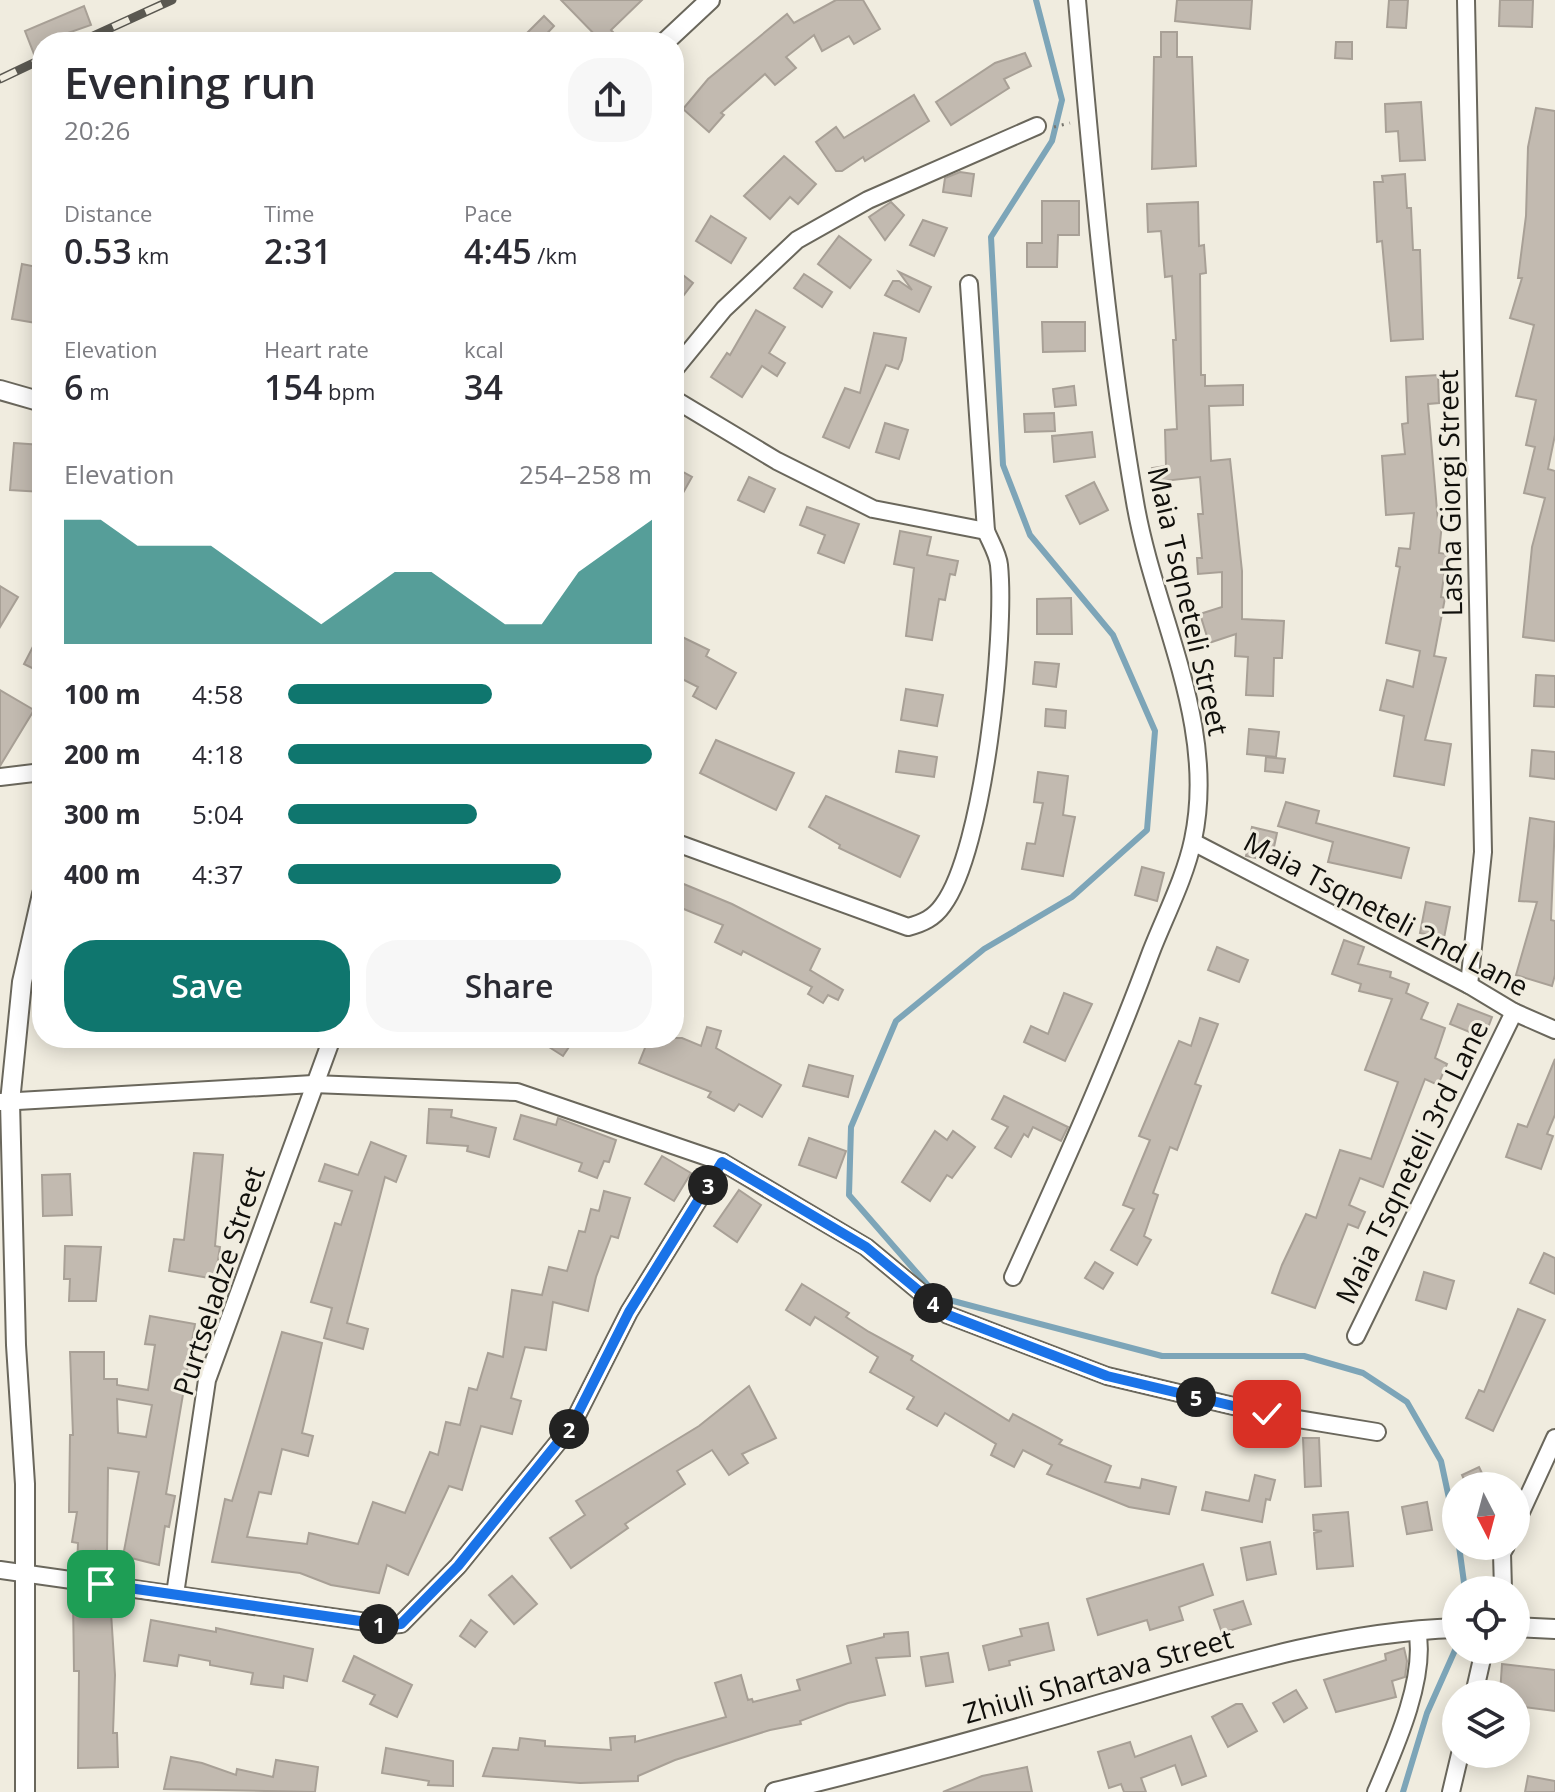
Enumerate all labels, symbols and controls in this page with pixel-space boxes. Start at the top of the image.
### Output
text: Evening run [64,52,316,112]
button: share [568,58,652,142]
text: 20:26 [64,112,130,148]
text: Distance [64,198,152,228]
text: Time [264,198,314,228]
text: Pace [464,198,512,228]
text: 0.53 [64,228,132,274]
text: 2:31 [264,228,332,274]
text: 4:45 [464,228,532,274]
text: km [132,240,169,270]
text: /km [532,240,577,270]
text: Elevation [64,334,157,364]
text: Heart rate [264,334,369,364]
text: kcal [464,334,504,364]
text: 6 [64,364,83,410]
text: 154 [264,364,322,410]
text: 34 [464,364,503,410]
street label: Lasha Giorgi Street [1428,369,1470,617]
text: m [83,376,110,406]
text: bpm [322,376,375,406]
text: Elevation [64,456,174,492]
text: 254–258 m [519,456,652,492]
street label: Maia Tsqneteli Street [1140,463,1238,739]
text: 100 m [64,676,141,712]
text: 4:58 [192,676,243,712]
text: 200 m [64,736,141,772]
text: 4:18 [192,736,243,772]
text: 300 m [64,796,141,832]
text: 5:04 [192,796,243,832]
street label: Maia Tsqneteli 2nd Lane [1238,822,1535,1004]
text: 400 m [64,856,141,892]
text: 4:37 [192,856,243,892]
button: Save [64,940,350,1032]
button: Share [366,940,652,1032]
street label: Maia Tsqneteli 3rd Lane [1326,1013,1496,1310]
street label: Purtseladze Street [163,1161,273,1400]
pin: 3 [688,1165,728,1205]
text: 3 [702,1170,714,1200]
pin: 4 [913,1283,953,1323]
text: 4 [927,1288,939,1318]
pin: 5 [1176,1377,1216,1417]
pin [1233,1380,1301,1448]
text: 5 [1190,1382,1202,1412]
icon: check [1245,1392,1289,1436]
pin: 2 [549,1409,589,1449]
text: 2 [563,1414,575,1444]
north arrow [1442,1472,1530,1560]
map controls [1442,1472,1530,1768]
pin [67,1550,135,1618]
icon: arrive [79,1562,123,1606]
button: locate [1442,1576,1530,1664]
pin: 1 [359,1604,399,1644]
text: 1 [373,1609,385,1639]
street label: Zhiuli Shartava Street [958,1618,1237,1732]
button: layers [1442,1680,1530,1768]

